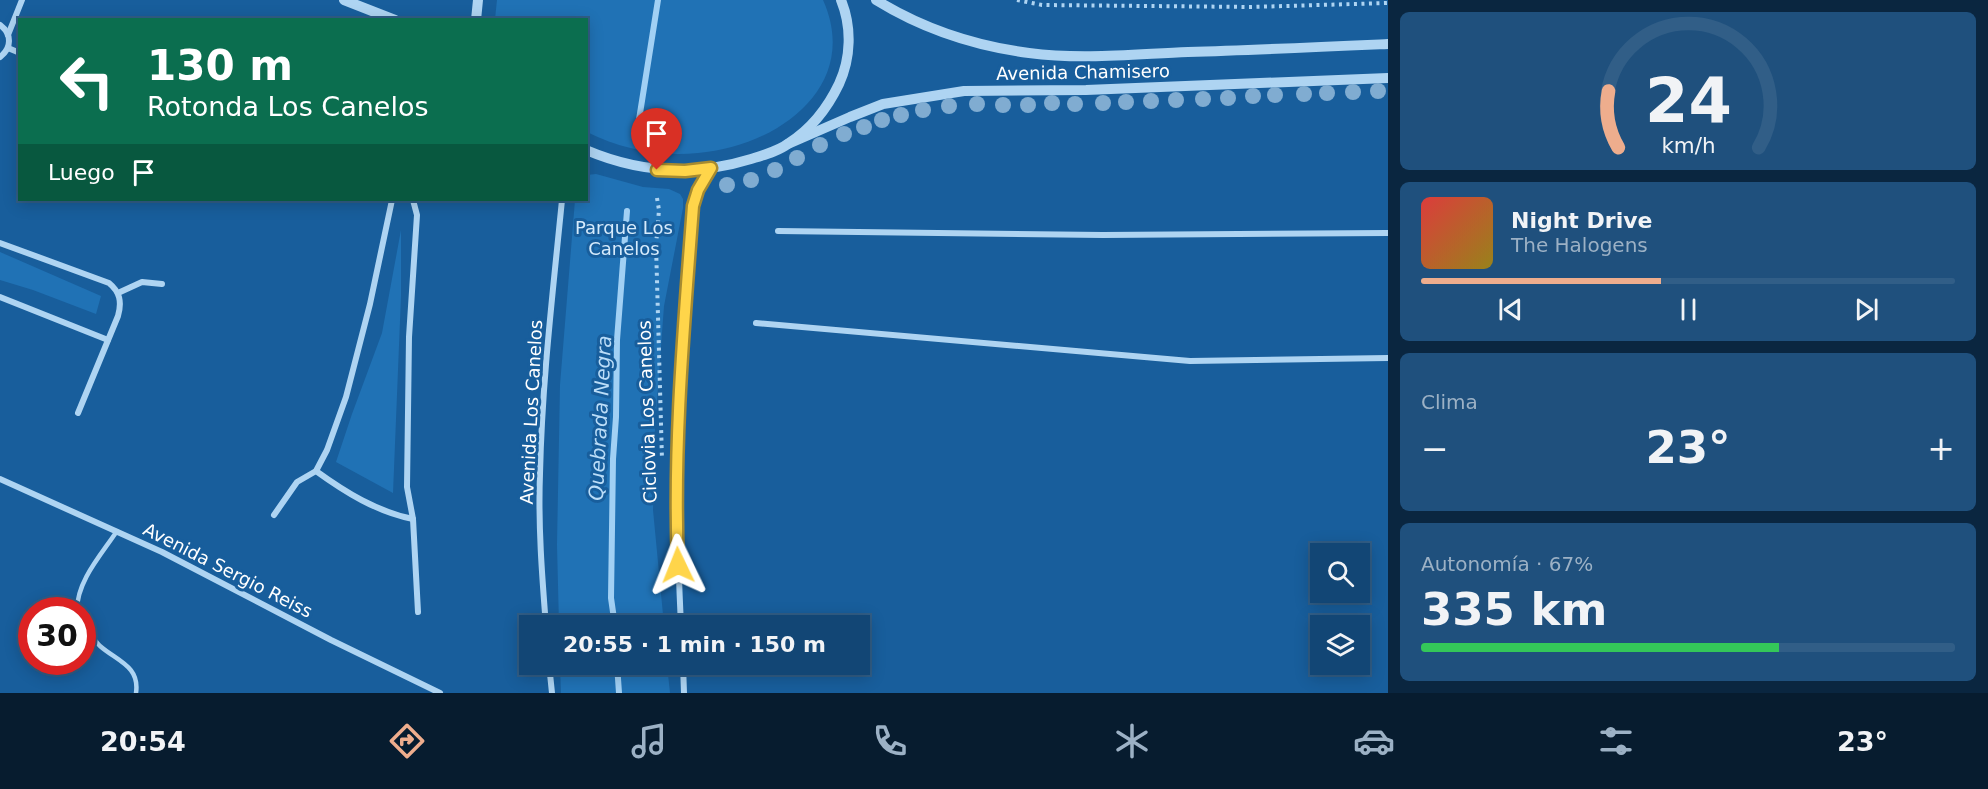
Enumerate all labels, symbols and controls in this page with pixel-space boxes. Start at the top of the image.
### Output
text: 130 m [147,41,293,90]
icon: left [48,42,126,120]
street label: Avenida Chamisero [996,60,1170,84]
text: 24 [1645,64,1731,137]
text: Rotonda Los Canelos [147,91,429,122]
pin [631,108,682,170]
icon: arrive [640,117,673,150]
text: km/h [1661,134,1715,159]
icon: arrive [127,156,160,189]
text: Luego [48,160,115,185]
text: Night Drive [1511,208,1652,233]
park label: Parque Los Canelos [575,217,673,259]
text: The Halogens [1511,233,1648,257]
icon: previous [1494,293,1527,326]
icon: pause [1672,293,1705,326]
icon: next [1850,293,1883,326]
street label: Avenida Los Canelos [516,319,546,505]
street label: Ciclovia Los Canelos [633,320,661,504]
water label: Quebrada Negra [584,335,616,501]
text: Clima [1421,390,1478,414]
text: 23° [1645,421,1731,474]
text: − [1421,429,1449,468]
text: + [1927,429,1955,468]
street label: Avenida Sergio Reiss [140,518,316,622]
position arrow [646,533,710,597]
map controls [1310,543,1370,675]
button: search [1310,543,1370,603]
text: Autonomía · 67% [1421,552,1593,576]
text: 335 km [1421,583,1607,636]
speed limit sign: 30 [18,597,96,675]
button: layers [1310,615,1370,675]
text: 20:55 · 1 min · 150 m [563,632,826,657]
icon: directions [386,720,428,762]
icon: music [628,720,670,762]
icon: phone [869,720,911,762]
icon: climate [1111,720,1153,762]
icon: car [1353,720,1395,762]
icon: filters [1595,720,1637,762]
text: 20:54 [100,726,186,757]
text: 23° [1837,726,1888,757]

